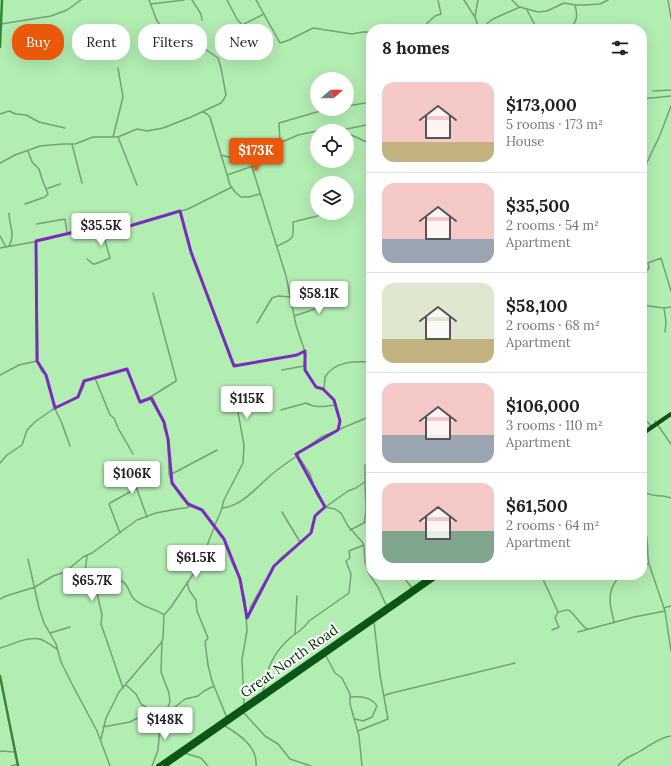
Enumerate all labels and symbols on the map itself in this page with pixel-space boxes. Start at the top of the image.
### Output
north arrow [310,72,354,116]
pin: $173K [228,138,284,172]
pin: $35.5K [68,213,134,247]
pin: $58.1K [286,281,352,315]
pin: $115K [219,386,275,420]
pin: $106K [104,461,160,495]
pin: $61.5K [163,545,229,579]
pin: $65.7K [59,568,125,602]
street label: Great North Road [237,621,341,701]
pin: $148K [137,707,193,741]

